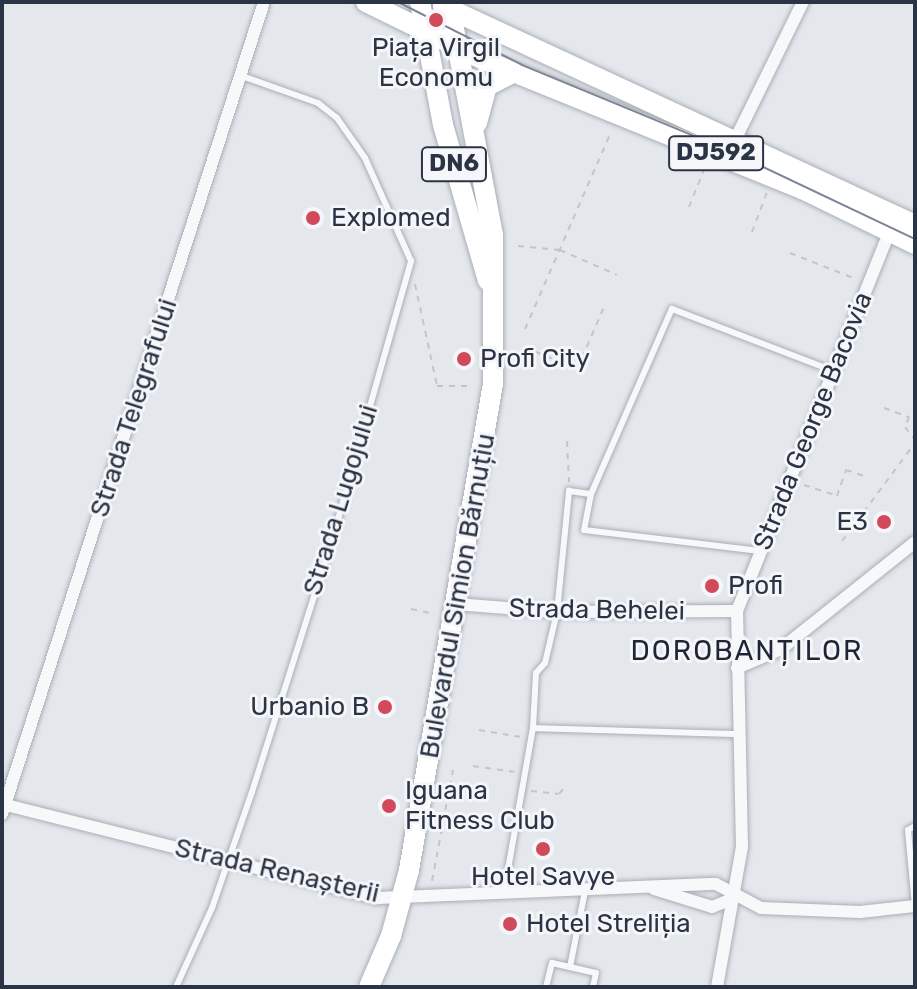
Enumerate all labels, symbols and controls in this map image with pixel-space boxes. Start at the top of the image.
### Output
marker: Piața Virgil Economu [427,11,445,29]
place label: Piața Virgil Economu [371,32,501,94]
road number: DJ592 [668,133,764,173]
road number: DN6 [420,144,488,184]
place label: Explomed [331,202,451,234]
marker: Explomed [302,207,324,229]
street label: Strada George Bacovia [747,288,879,554]
street label: Strada Telegrafului [84,295,184,521]
place label: Profi City [480,343,590,375]
marker: Profi City [455,350,473,368]
street label: Strada Lugojului [297,401,385,599]
street label: Bulevardul Simion Bărnuțiu [414,431,502,761]
place label: E3 [837,506,868,538]
marker: E3 [875,513,893,531]
place label: Profi [728,570,783,602]
marker: Profi [703,577,721,595]
street label: Strada Behelei [509,593,685,627]
district label: DOROBANȚILOR [631,634,863,668]
place label: Urbanio B [250,691,369,723]
marker: Urbanio B [376,698,394,716]
place label: Iguana Fitness Club [405,775,555,836]
marker: Iguana Fitness Club [380,797,398,815]
street label: Strada Renașterii [172,832,382,910]
marker: Hotel Savye [534,840,552,858]
place label: Hotel Savye [471,861,615,893]
place label: Hotel Streliția [526,908,691,940]
marker: Hotel Streliția [501,915,519,933]

